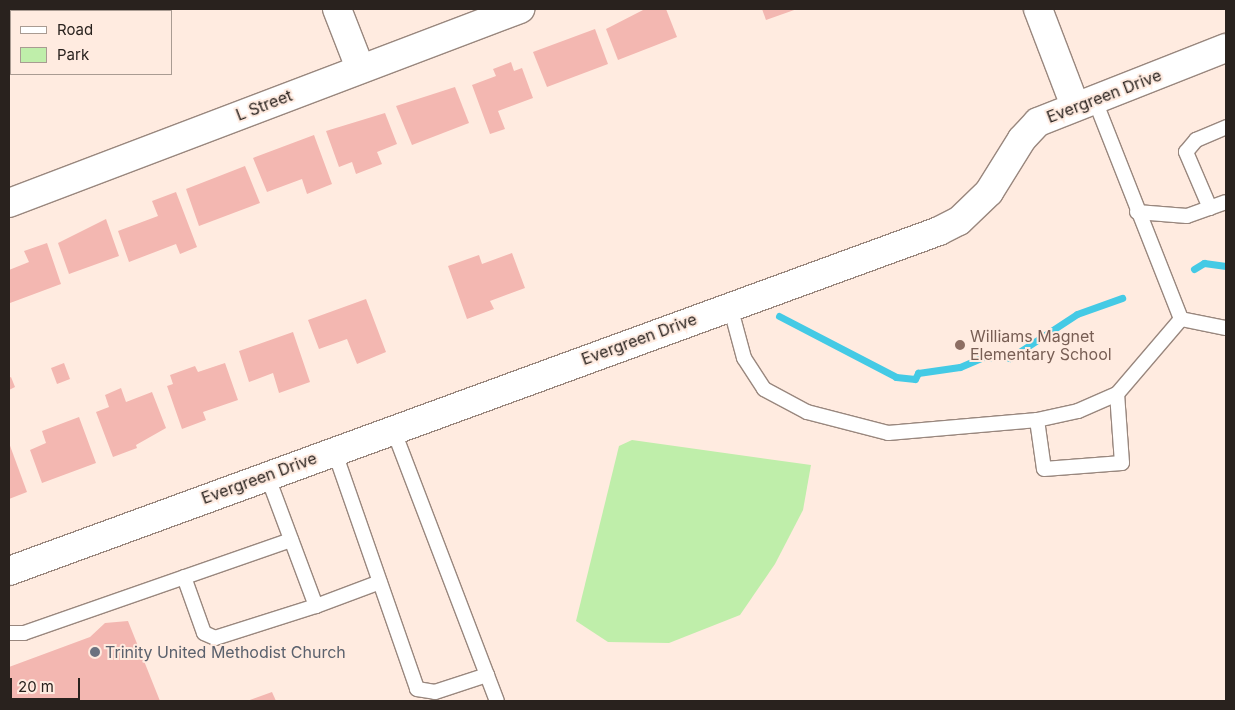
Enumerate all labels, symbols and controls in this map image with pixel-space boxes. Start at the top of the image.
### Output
legend [10,10,172,75]
text: Road [57,20,93,39]
text: Park [57,45,89,64]
street label: Evergreen Drive [1044,65,1164,127]
street label: L Street [233,86,295,124]
street label: Evergreen Drive [579,309,699,369]
place label: Williams Magnet Elementary School [970,326,1112,364]
marker: Williams Magnet Elementary School [954,339,966,351]
street label: Evergreen Drive [199,448,319,508]
place label: Trinity United Methodist Church [105,642,346,662]
marker: Trinity United Methodist Church [89,646,101,658]
scale bar [12,668,82,700]
text: 20 m [18,677,54,696]

